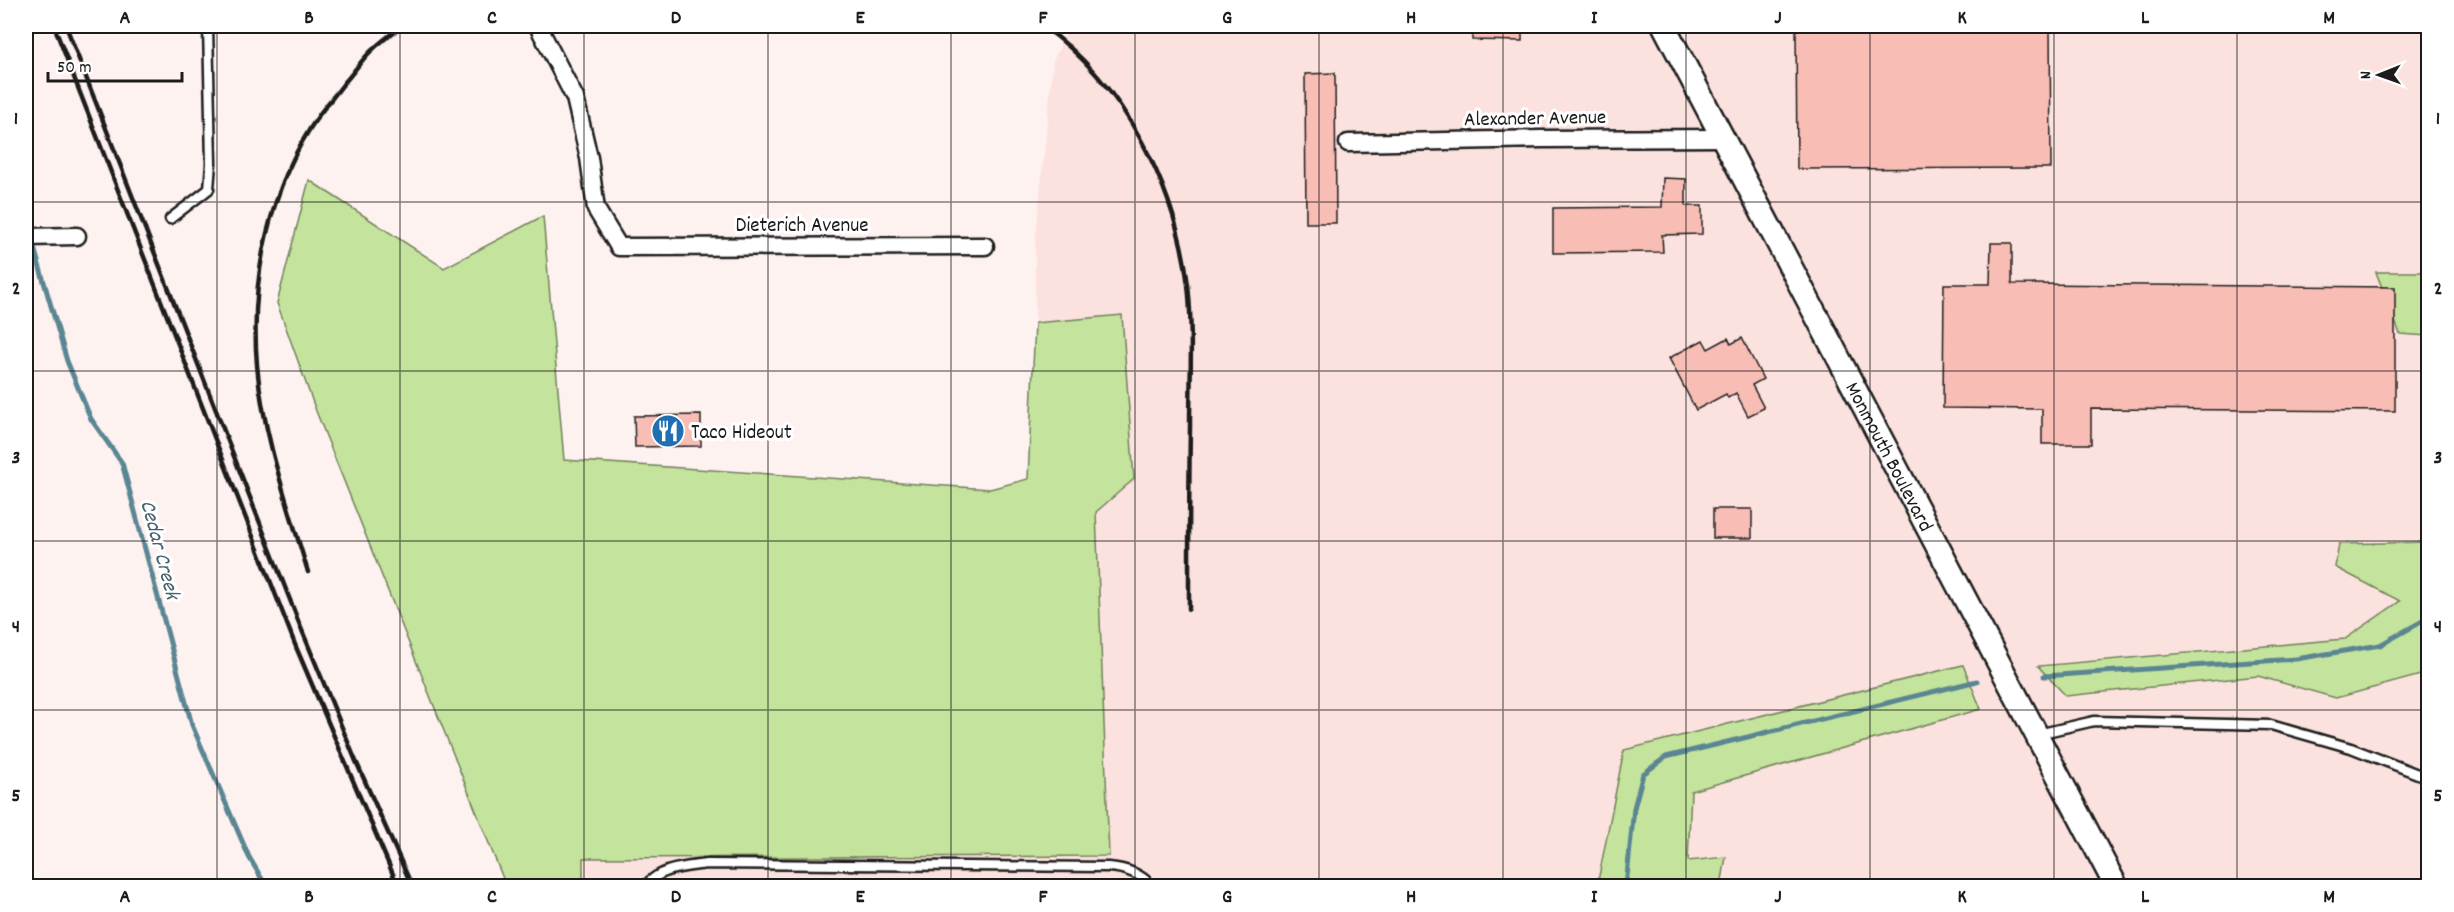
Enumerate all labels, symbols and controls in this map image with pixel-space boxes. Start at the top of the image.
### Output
text: A [120,5,131,33]
text: B [304,5,314,33]
text: C [487,5,497,33]
text: D [671,5,682,33]
text: E [855,5,865,33]
text: F [1039,5,1049,33]
text: G [1222,5,1232,33]
text: H [1406,5,1416,33]
text: I [1591,5,1598,33]
text: J [1774,5,1782,33]
text: K [1957,5,1967,33]
text: L [2141,5,2150,33]
text: M [2323,5,2335,33]
scale bar [48,45,182,83]
north arrow [2349,45,2409,105]
text: 50 m [57,56,92,81]
text: N [2355,71,2378,79]
street label: Alexander Avenue [1464,104,1606,136]
text: 1 [14,106,18,134]
text: 1 [2436,106,2440,134]
street label: Dieterich Avenue [736,212,868,242]
text: 2 [12,276,20,304]
text: 2 [2434,276,2442,304]
street label: Monmouth Boulevard [1836,377,1939,538]
restaurant icon: Taco Hideout [650,413,686,449]
place label: Taco Hideout [691,419,792,449]
text: 3 [12,445,20,473]
text: 3 [2434,445,2442,473]
water label: Cedar Creek [130,497,187,605]
text: 4 [12,614,20,642]
text: 4 [2434,614,2442,642]
text: 5 [11,783,21,811]
text: 5 [2433,783,2443,811]
text: A [120,884,131,912]
text: B [304,884,314,912]
text: C [487,884,497,912]
text: D [671,884,682,912]
text: E [855,884,865,912]
text: F [1039,884,1049,912]
text: G [1222,884,1232,912]
text: H [1406,884,1416,912]
text: I [1591,884,1598,912]
text: J [1774,884,1782,912]
text: K [1957,884,1967,912]
text: L [2141,884,2150,912]
text: M [2323,884,2335,912]

